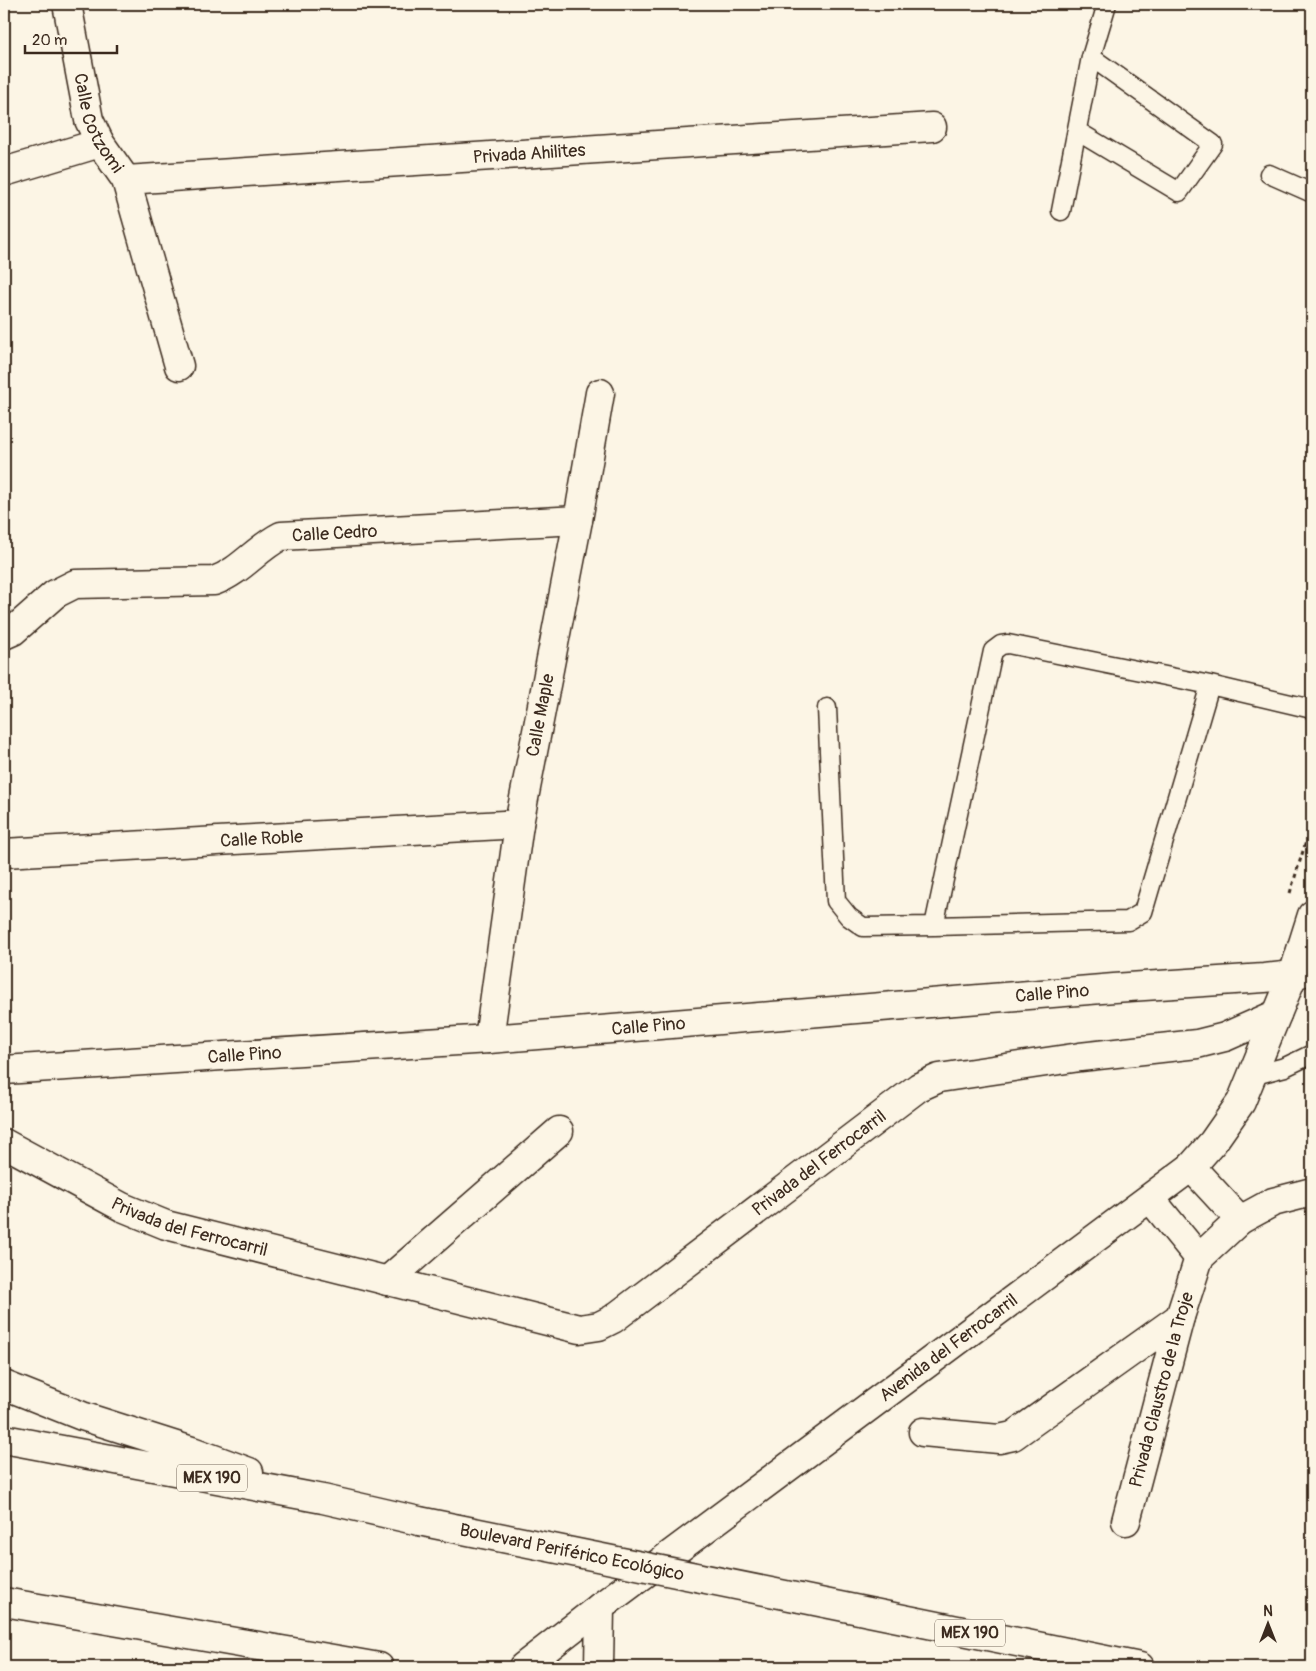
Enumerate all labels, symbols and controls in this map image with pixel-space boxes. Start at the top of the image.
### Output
scale bar [25,22,118,54]
text: 20 m [32,31,67,50]
street label: Calle Cotzomi [69,71,129,177]
street label: Privada Ahilites [472,138,586,169]
street label: Calle Cedro [291,519,378,547]
street label: Calle Maple [521,672,559,758]
street label: Calle Roble [220,825,304,852]
street label: Calle Pino [1014,979,1090,1008]
street label: Calle Pino [611,1011,687,1040]
street label: Calle Pino [207,1041,283,1068]
street label: Privada del Ferrocarril [747,1105,891,1221]
street label: Privada del Ferrocarril [107,1192,270,1262]
street label: Avenida del Ferrocarril [875,1288,1022,1407]
street label: Privada Claustro de la Troje [1124,1289,1199,1490]
road number: MEX 190 [177,1465,247,1492]
street label: Boulevard Periférico Ecológico [458,1518,687,1586]
north arrow [1244,1598,1294,1648]
text: N [1263,1603,1273,1620]
road number: MEX 190 [935,1620,1005,1646]

